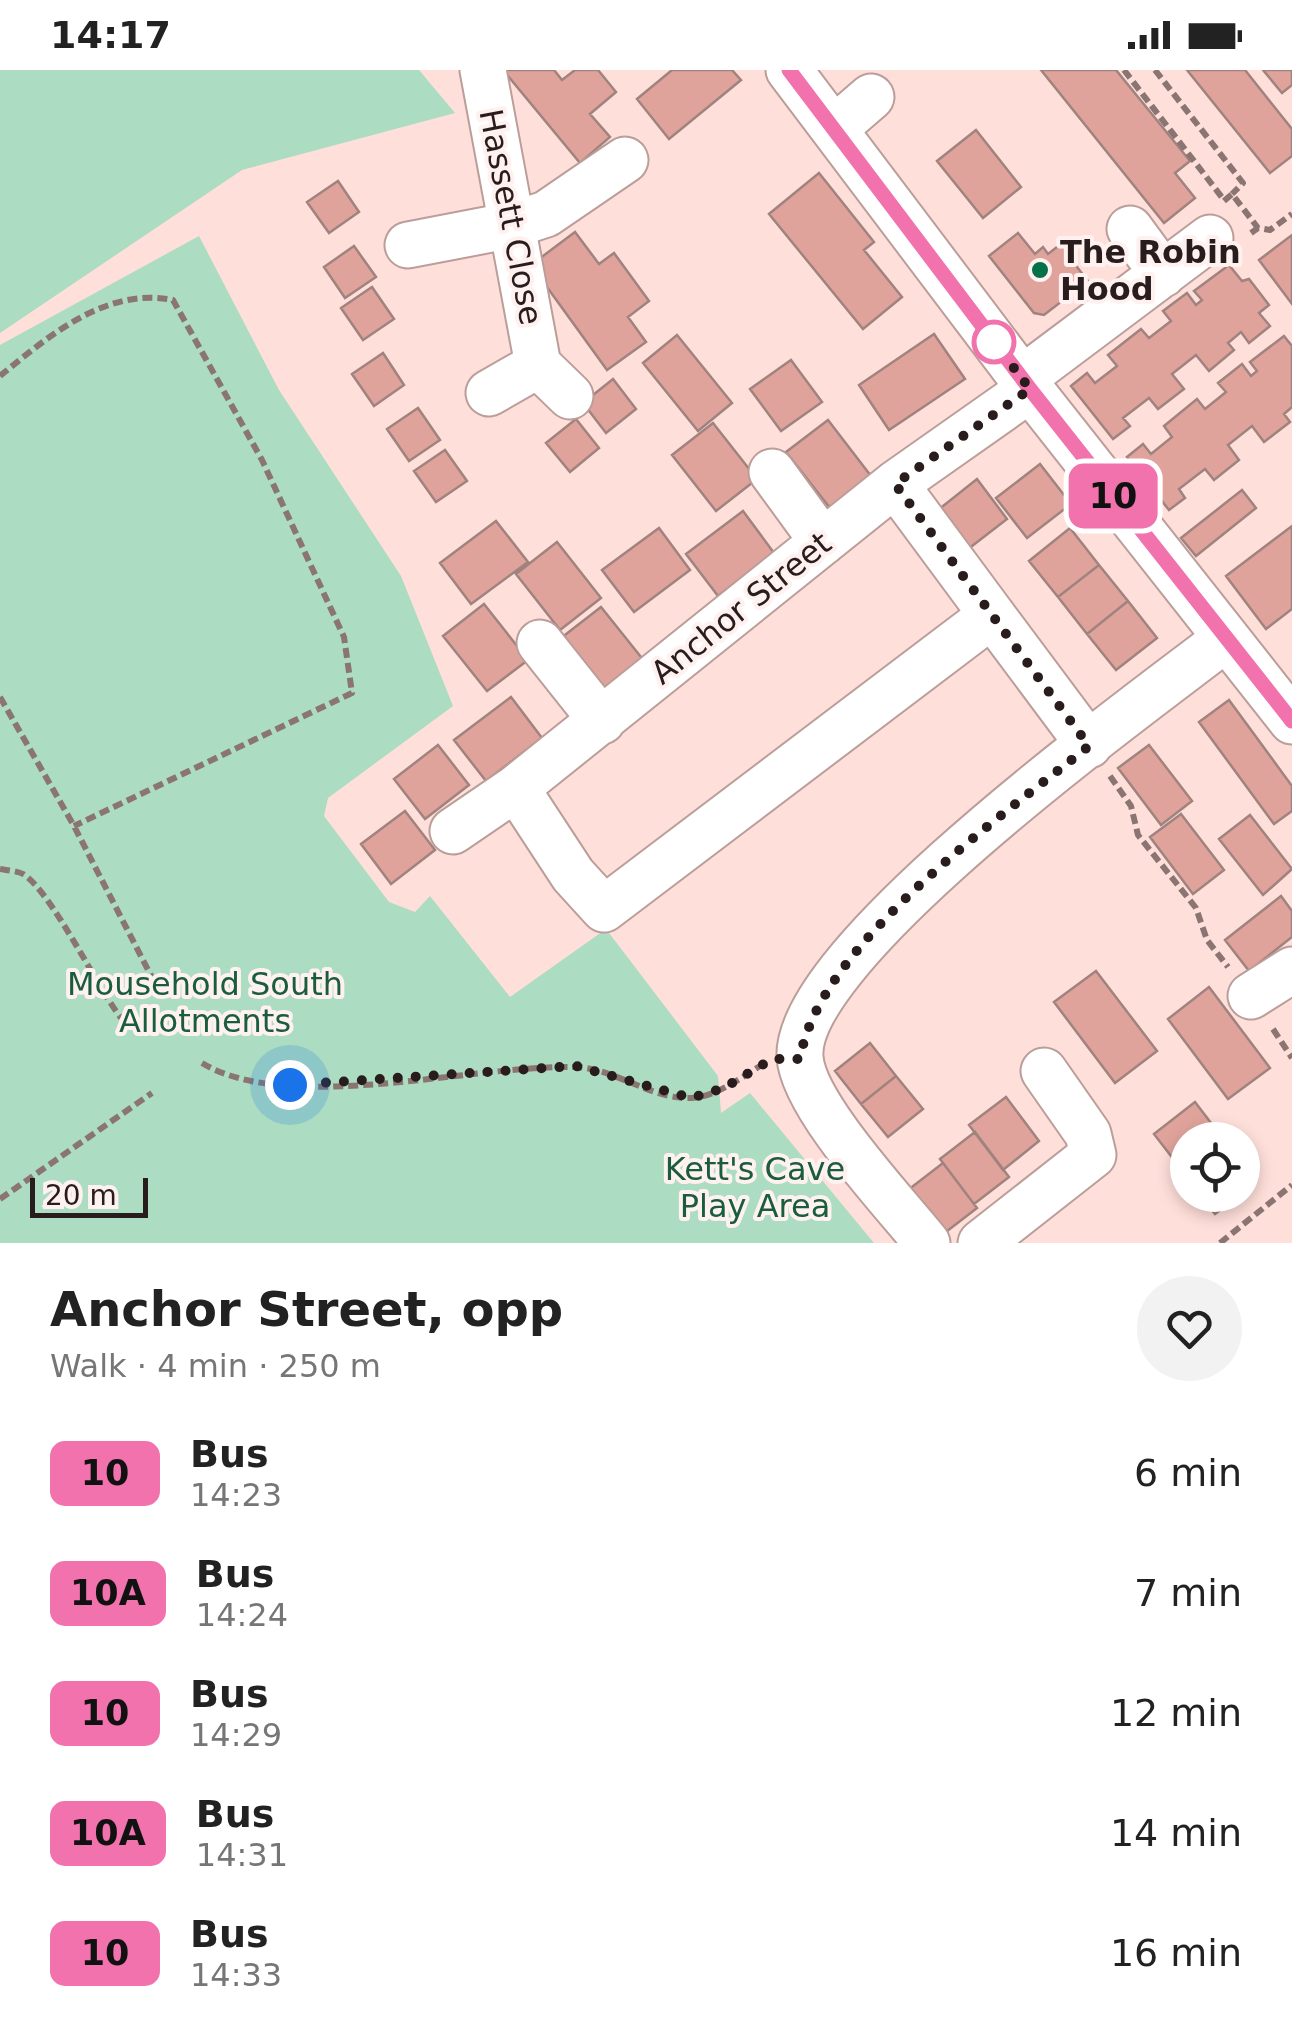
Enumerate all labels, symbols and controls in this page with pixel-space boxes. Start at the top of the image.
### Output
text: 14:17 [50,13,171,57]
street label: Hassett Close [471,106,551,328]
place label: The Robin Hood [1060,233,1241,308]
marker: The Robin Hood [1029,259,1051,281]
unlabelled marker [973,321,1015,363]
line badge: 10 [1068,464,1158,528]
text: 10 [1089,476,1137,516]
street label: Anchor Street [643,524,839,692]
park label: Mousehold South Allotments [67,965,343,1040]
your location [265,1060,315,1110]
map controls [1170,1122,1260,1212]
button: locate [1170,1122,1260,1212]
park label: Kett's Cave Play Area [665,1150,845,1225]
scale bar [30,1173,148,1218]
text: 20 m [45,1179,117,1212]
button: heart [1137,1276,1242,1381]
text: Anchor Street, opp [50,1281,563,1337]
text: Walk · 4 min · 250 m [50,1347,381,1385]
text: Bus [190,1432,269,1476]
text: 6 min [1134,1451,1242,1495]
text: 10 [81,1453,129,1493]
text: 14:23 [190,1476,282,1514]
text: Bus [196,1552,274,1596]
text: 7 min [1134,1571,1242,1615]
text: 10A [70,1573,146,1613]
text: 14:24 [196,1596,288,1634]
text: Bus [190,1672,269,1716]
text: 12 min [1110,1691,1242,1735]
text: 10 [81,1693,129,1733]
text: 14:29 [190,1716,282,1754]
text: Bus [196,1792,274,1836]
text: 14 min [1110,1811,1242,1855]
text: 10A [70,1813,146,1853]
text: 14:31 [196,1836,288,1874]
text: Bus [190,1912,269,1956]
text: 16 min [1110,1931,1242,1975]
text: 10 [81,1933,129,1973]
text: 14:33 [190,1956,282,1994]

